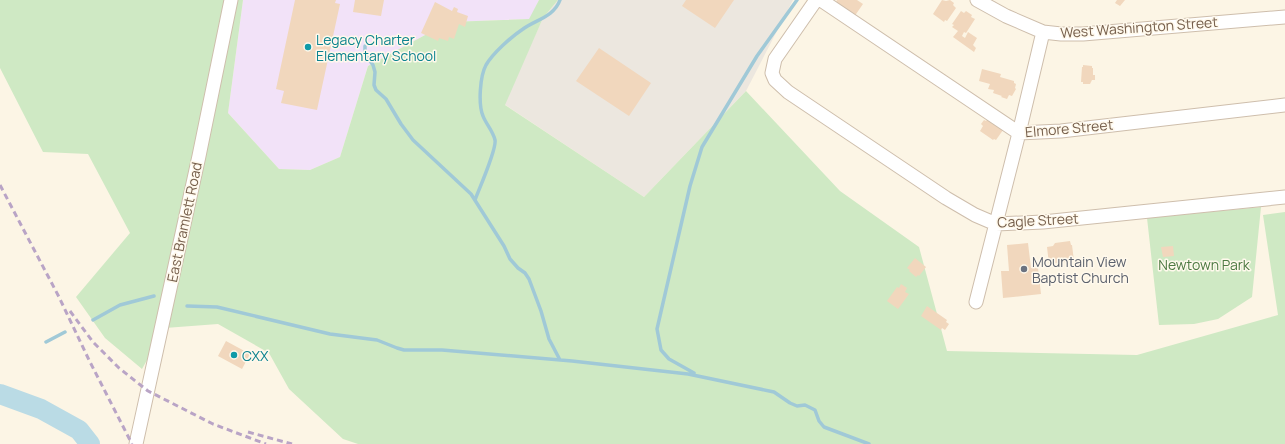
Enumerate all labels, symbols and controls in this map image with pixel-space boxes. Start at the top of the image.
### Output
street label: West Washington Street [1060,12,1219,42]
place label: Legacy Charter Elementary School [316,30,436,65]
marker: Legacy Charter Elementary School [303,42,313,52]
street label: Elmore Street [1024,115,1114,141]
street label: East Bramlett Road [162,160,206,284]
street label: Cagle Street [997,208,1080,232]
place label: Mountain View Baptist Church [1032,252,1129,287]
park label: Newtown Park [1158,255,1251,274]
marker: Mountain View Baptist Church [1019,264,1029,274]
place label: CXX [242,346,269,365]
marker: CXX [229,350,239,360]

